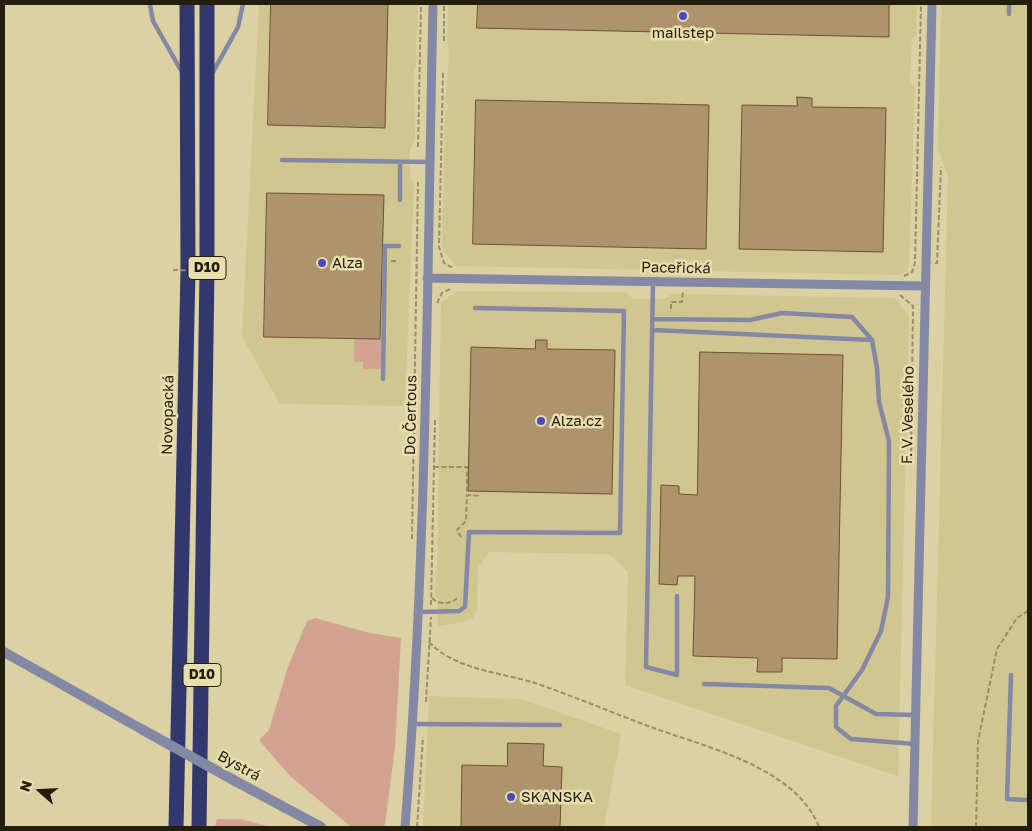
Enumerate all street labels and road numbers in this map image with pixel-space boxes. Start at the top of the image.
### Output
road number: D10 [188,256,226,280]
street label: Paceřická [641,258,711,278]
street label: F. V. Veselého [898,366,918,464]
street label: Novopacká [158,375,178,455]
street label: Do Čertous [401,375,421,455]
road number: D10 [183,664,221,686]
street label: Bystrá [214,747,264,785]

